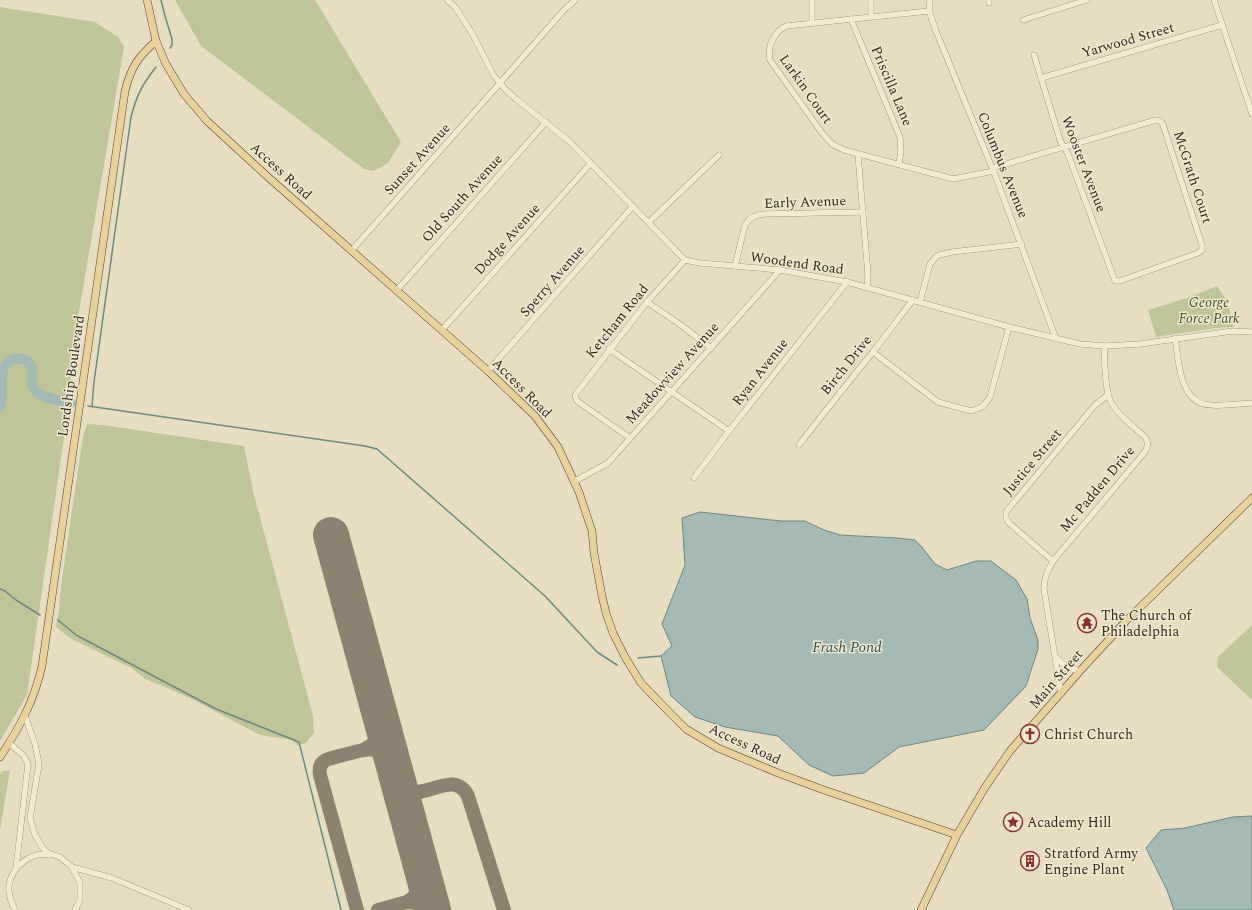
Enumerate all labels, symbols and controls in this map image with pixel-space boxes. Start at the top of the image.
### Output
street label: Yarwood Street [1079,17,1177,63]
street label: Priscilla Lane [866,43,918,129]
street label: Larkin Court [774,50,838,128]
street label: Columbus Avenue [972,109,1034,222]
street label: Wooster Avenue [1056,113,1112,215]
street label: Sunset Avenue [379,118,455,200]
street label: McGrath Court [1168,128,1218,226]
street label: Access Road [245,137,317,205]
street label: Old South Avenue [416,149,508,247]
street label: Early Avenue [764,190,847,214]
street label: Dodge Avenue [469,198,545,280]
street label: Sperry Avenue [515,240,590,322]
street label: Woodend Road [749,246,845,280]
street label: Ketcham Road [580,279,654,363]
park label: George Force Park [1178,292,1240,329]
street label: Lordship Boulevard [52,314,90,438]
street label: Meadowview Avenue [620,317,724,429]
street label: Birch Drive [815,330,877,400]
street label: Ryan Avenue [727,334,793,410]
street label: Access Road [487,353,557,423]
street label: Justice Street [998,424,1066,500]
street label: Mc Padden Drive [1054,441,1140,537]
place label: The Church of Philadelphia [1101,605,1192,642]
temple icon: The Church of Philadelphia [1076,612,1098,634]
water label: Frash Pond [812,636,882,659]
street label: Main Street [1024,645,1088,713]
street label: Access Road [705,718,785,770]
church icon: Christ Church [1019,723,1041,745]
place label: Christ Church [1044,724,1133,745]
place icon: Academy Hill [1002,811,1024,833]
place label: Academy Hill [1027,812,1111,833]
place label: Stratford Army Engine Plant [1044,843,1139,880]
building icon: Stratford Army Engine Plant [1019,850,1041,872]

